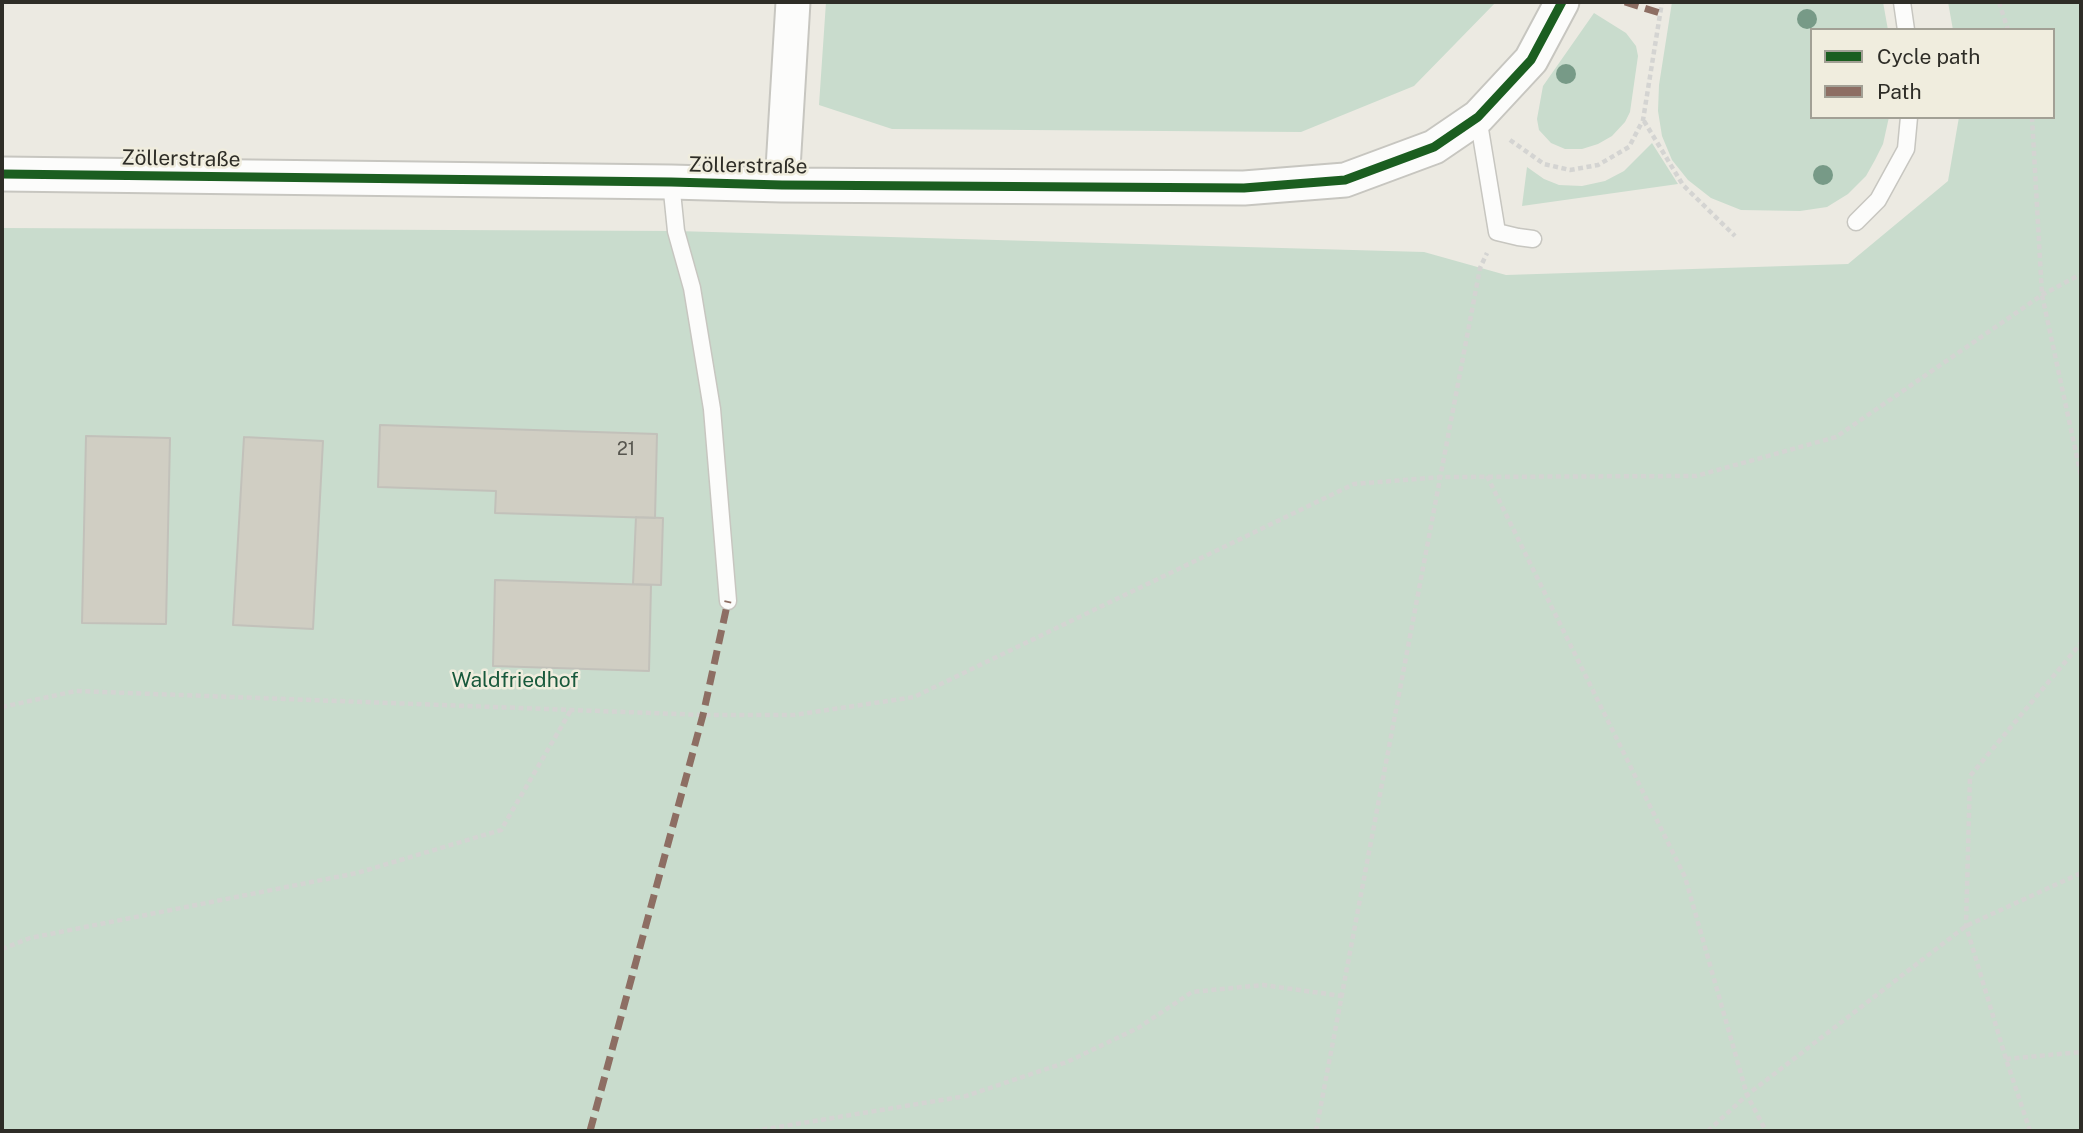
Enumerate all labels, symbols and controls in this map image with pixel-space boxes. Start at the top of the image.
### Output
legend [1810,28,2055,119]
text: Cycle path [1877,44,1980,69]
text: Path [1877,79,1922,104]
street label: Zöllerstraße [121,145,241,173]
street label: Zöllerstraße [688,152,808,180]
house number: 21 [617,438,635,460]
park label: Waldfriedhof [451,668,579,694]

